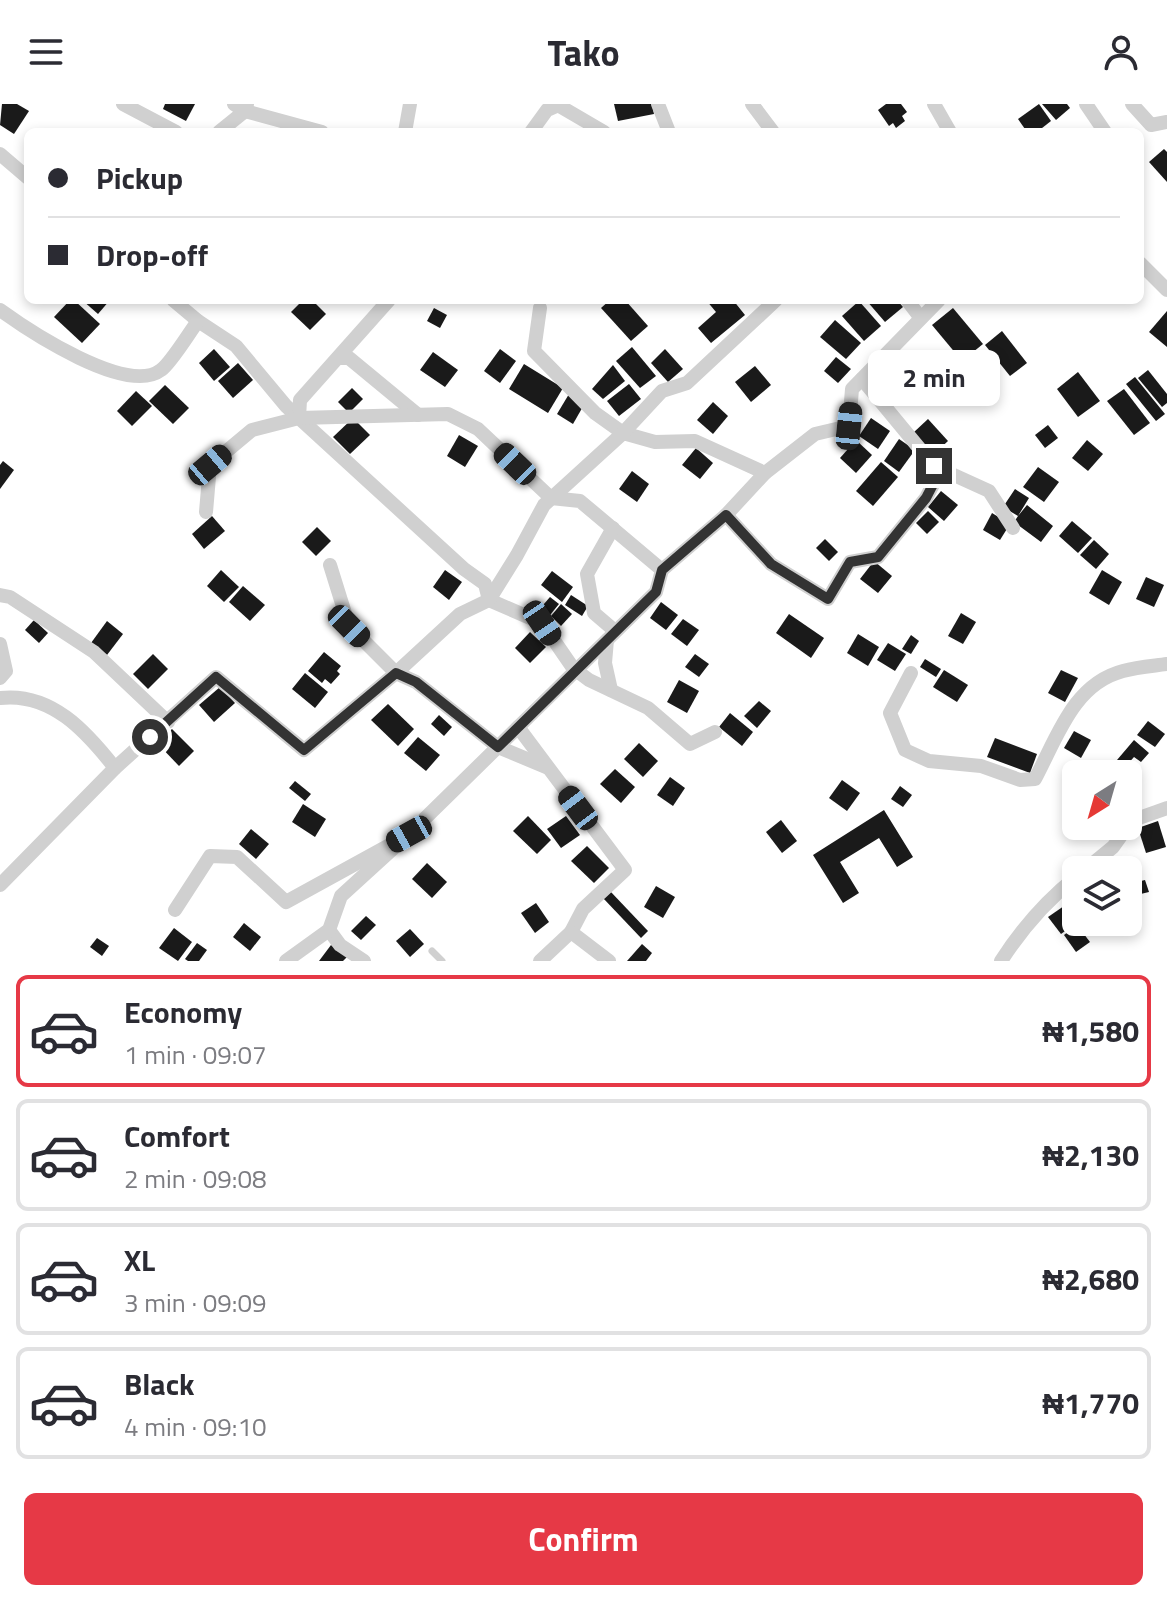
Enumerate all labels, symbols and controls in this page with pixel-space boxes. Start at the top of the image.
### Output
text: Tako [547,25,620,80]
icon: menu [24,30,68,74]
icon: person [1099,30,1143,74]
text: Pickup [96,155,183,201]
text: Drop-off [96,232,208,278]
callout: 2 min [868,350,1000,406]
text: 2 min [902,358,966,397]
car [835,401,863,451]
car [489,439,541,489]
car [184,440,236,490]
route end [916,448,952,484]
car [519,596,565,650]
car [324,601,374,651]
route start [132,719,168,755]
north arrow [1062,760,1142,840]
map controls [1062,760,1142,936]
car [554,782,602,834]
car [382,812,436,856]
button: layers [1062,856,1142,936]
text: Economy [124,989,242,1035]
icon: car [28,995,100,1067]
text: ₦1,580 [1042,1008,1139,1054]
text: 1 min · 09:07 [124,1035,267,1074]
text: Comfort [124,1113,230,1159]
icon: car [28,1119,100,1191]
text: ₦2,130 [1042,1132,1139,1178]
text: 2 min · 09:08 [124,1159,267,1198]
text: XL [124,1237,155,1283]
icon: car [28,1243,100,1315]
text: ₦2,680 [1042,1256,1139,1302]
text: 3 min · 09:09 [124,1283,267,1322]
text: Black [124,1361,195,1407]
icon: car [28,1367,100,1439]
text: ₦1,770 [1042,1380,1139,1426]
text: 4 min · 09:10 [124,1407,267,1446]
button: Confirm [24,1493,1143,1585]

